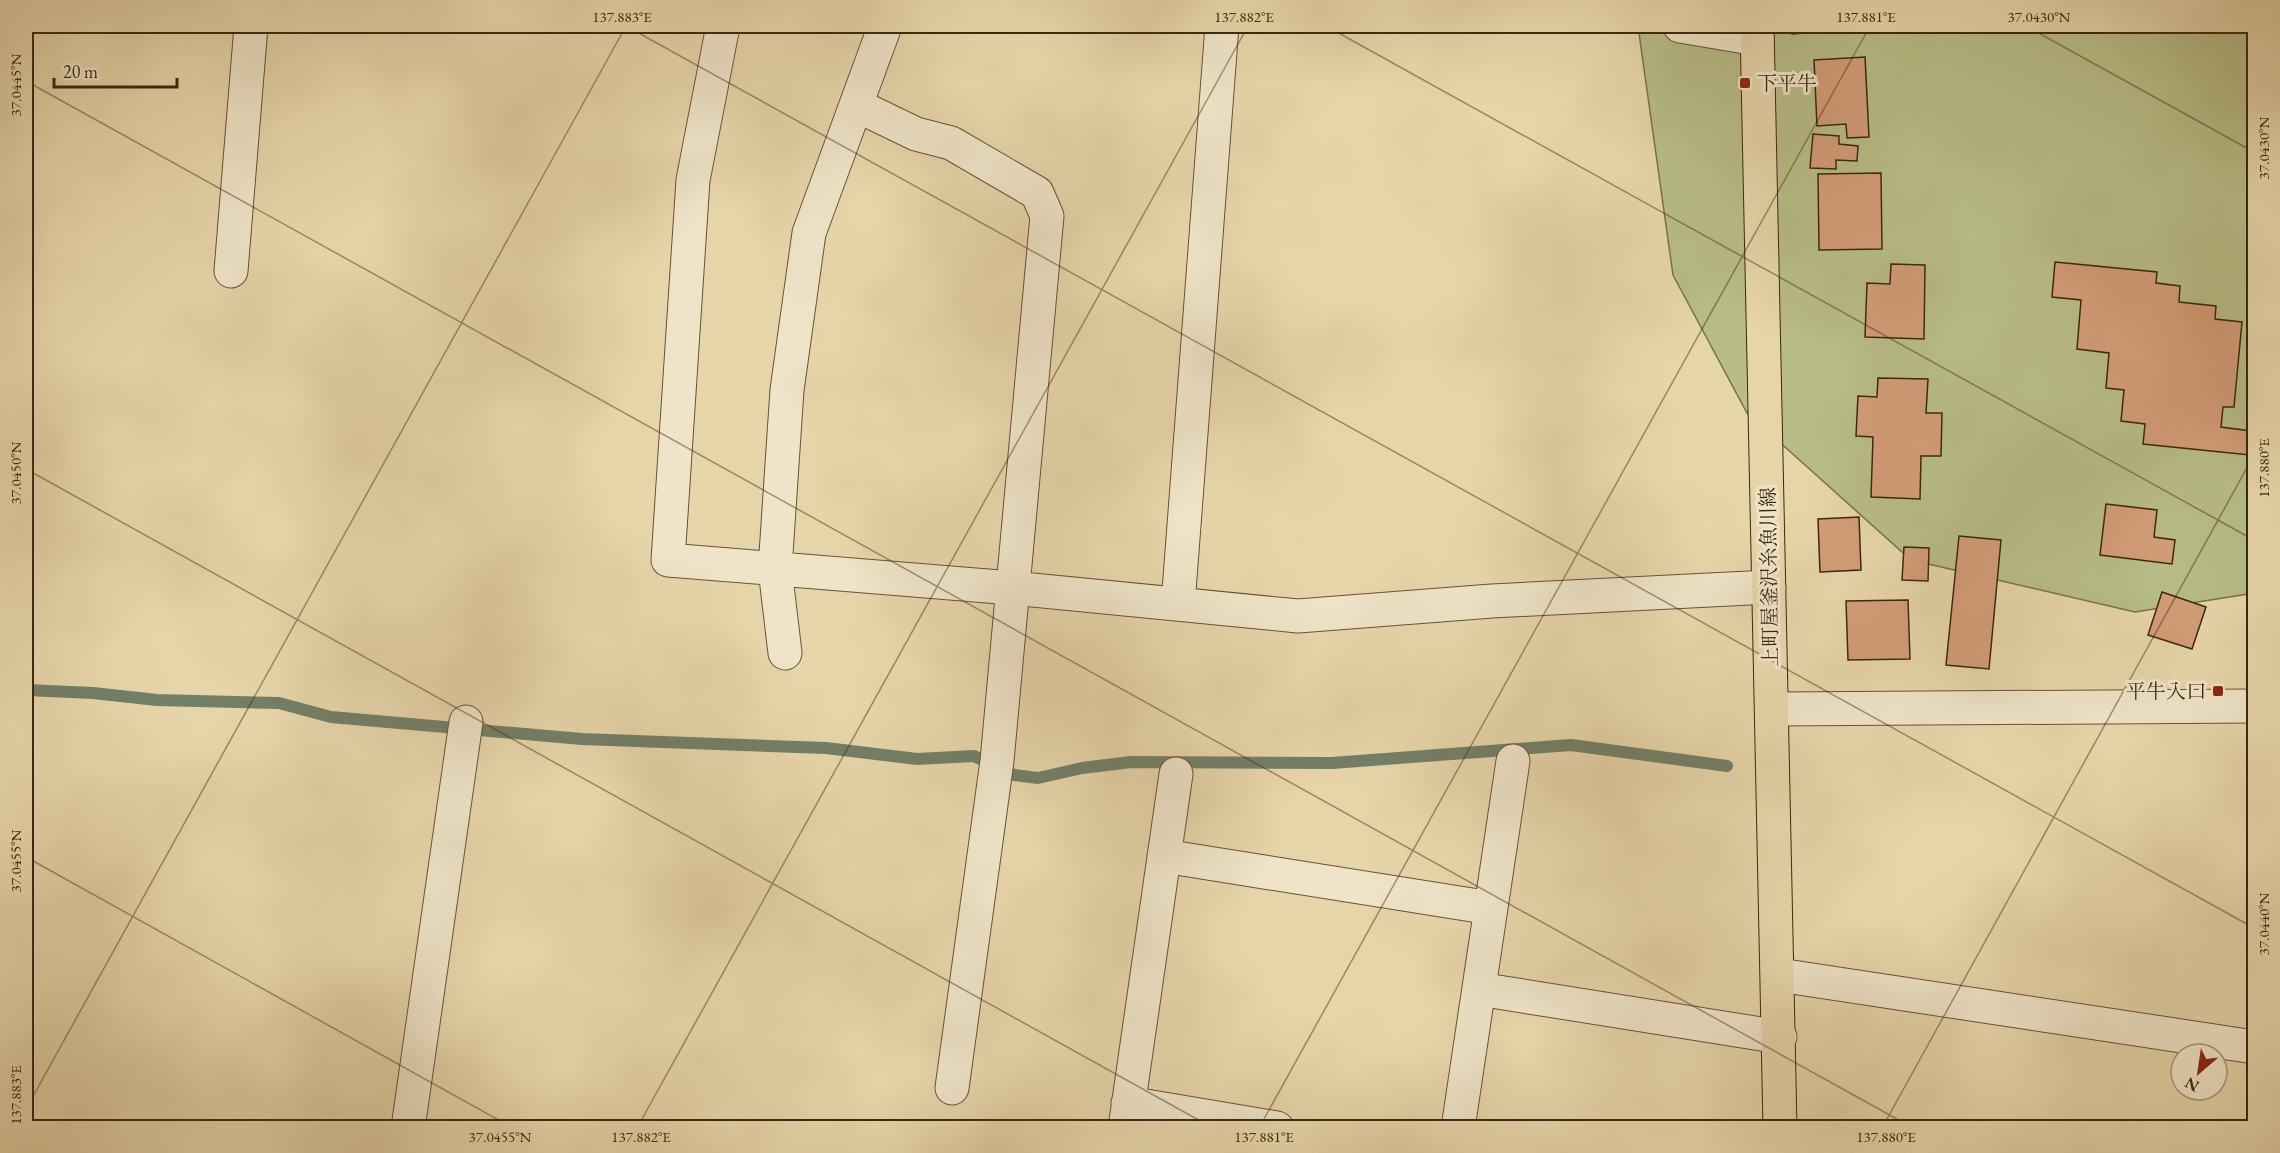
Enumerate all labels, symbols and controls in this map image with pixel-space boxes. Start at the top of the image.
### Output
text: 137.883°E [592,7,652,26]
text: 137.882°E [1214,7,1274,26]
text: 137.881°E [1836,7,1896,26]
text: 37.0430°N [2008,7,2071,26]
scale bar [54,51,177,89]
text: 37.0445°N [6,53,25,116]
text: 20 m [63,60,98,83]
place label: 下平牛 [1757,70,1817,96]
marker: 下平牛 [1738,76,1752,90]
text: 37.0430°N [2254,116,2273,179]
text: 137.880°E [2254,438,2273,498]
text: 37.0450°N [6,441,25,504]
street label: 上町屋釜沢糸魚川線 [1754,487,1784,667]
place label: 平牛入口 [2126,678,2206,704]
marker: 平牛入口 [2211,684,2225,698]
text: 37.0455°N [6,829,25,892]
text: 37.0440°N [2254,892,2273,955]
north arrow [2169,1042,2229,1102]
text: 137.883°E [6,1065,25,1125]
text: N [2181,1072,2203,1097]
text: 37.0455°N [469,1127,532,1146]
text: 137.882°E [611,1127,671,1146]
text: 137.881°E [1234,1127,1294,1146]
text: 137.880°E [1856,1127,1916,1146]

